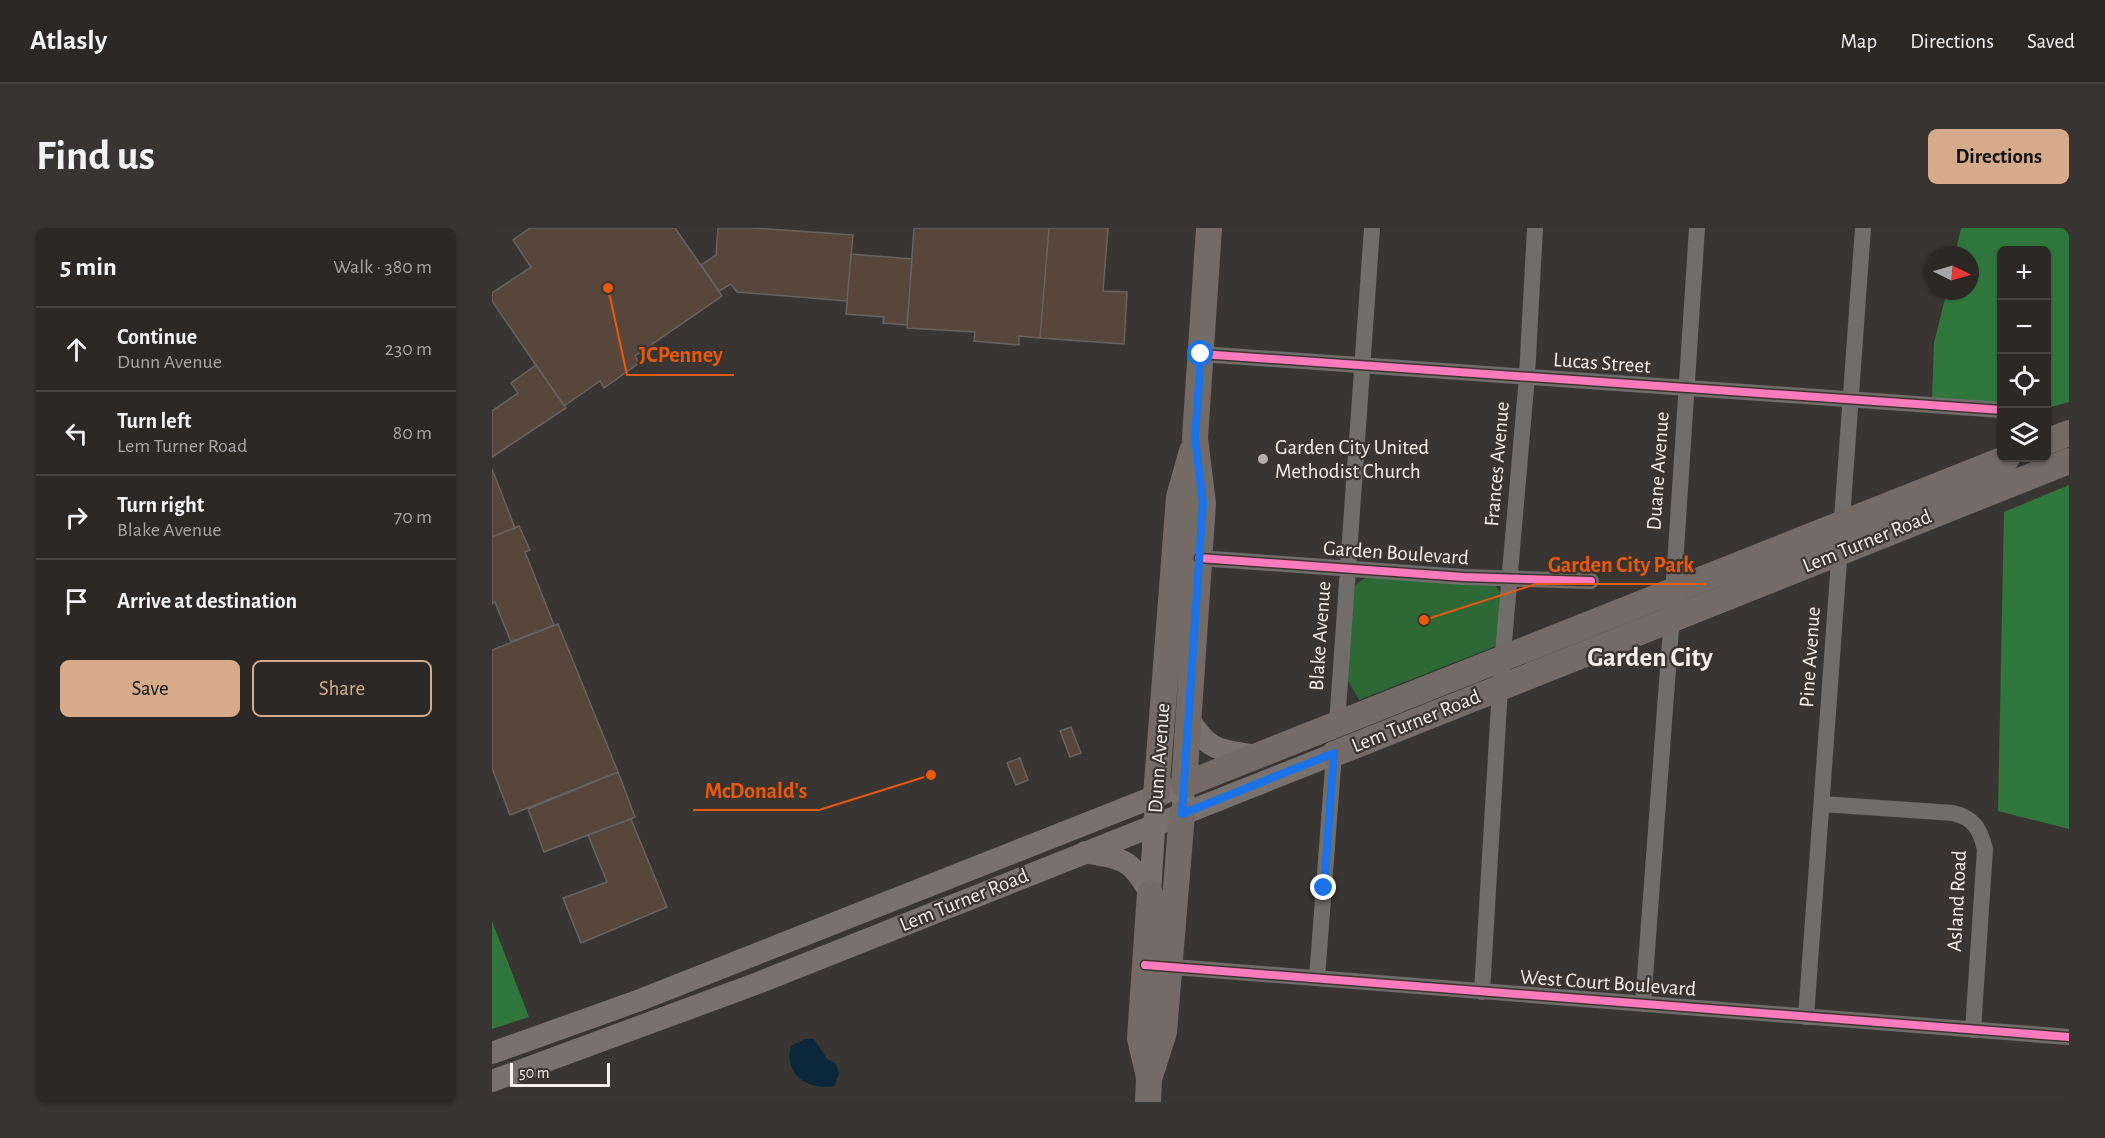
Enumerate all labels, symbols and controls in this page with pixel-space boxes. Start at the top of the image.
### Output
text: Atlasly [30,27,107,55]
text: Map [1841,31,1877,52]
text: Directions [1910,31,1994,52]
text: Saved [2027,31,2075,52]
button: Directions [1928,129,2069,184]
text: Find us [36,135,155,177]
north arrow [1925,246,1979,300]
map controls [1997,246,2051,462]
button: + [1997,246,2051,300]
text: 5 min [60,254,117,280]
text: Walk · 380 m [333,257,432,277]
button: − [1997,300,2051,354]
text: Continue [117,326,197,348]
icon: ahead [60,333,93,366]
callout: JCPenney [627,335,734,375]
text: 230 m [385,339,432,359]
route start [1187,340,1213,366]
text: JCPenney [639,344,723,367]
street label: Lucas Street [1553,349,1652,377]
text: Dunn Avenue [117,352,222,372]
button: locate [1997,354,2051,408]
street label: Frances Avenue [1481,401,1513,527]
button: layers [1997,408,2051,462]
text: Turn left [117,410,191,432]
street label: Duane Avenue [1643,411,1673,531]
icon: left [60,417,93,450]
text: 80 m [393,423,432,443]
text: Lem Turner Road [117,436,247,456]
place label: Garden City United Methodist Church [1275,437,1429,482]
marker: Garden City United Methodist Church [1256,452,1270,466]
text: Turn right [117,494,204,516]
icon: right [60,501,93,534]
street label: Lem Turner Road [1800,506,1935,576]
text: 70 m [394,507,432,527]
text: Blake Avenue [117,520,222,540]
street label: Garden Boulevard [1322,537,1470,569]
callout: Garden City Park [1536,544,1706,584]
text: Garden City Park [1548,554,1694,577]
street label: Blake Avenue [1306,581,1334,691]
icon: arrive [60,585,93,618]
text: Arrive at destination [117,590,297,612]
street label: Pine Avenue [1796,606,1824,708]
district label: Garden City [1587,644,1714,672]
button: Save [60,660,240,717]
button: Share [252,660,432,717]
street label: Lem Turner Road [1349,686,1484,756]
street label: Dunn Avenue [1145,702,1173,814]
callout: McDonald's [693,770,819,810]
text: McDonald's [705,780,807,802]
street label: Asland Road [1944,850,1970,952]
street label: Lem Turner Road [897,865,1032,935]
route end [1310,874,1336,900]
street label: West Court Boulevard [1519,966,1697,1000]
scale bar [510,1060,610,1088]
text: 50 m [519,1065,550,1081]

